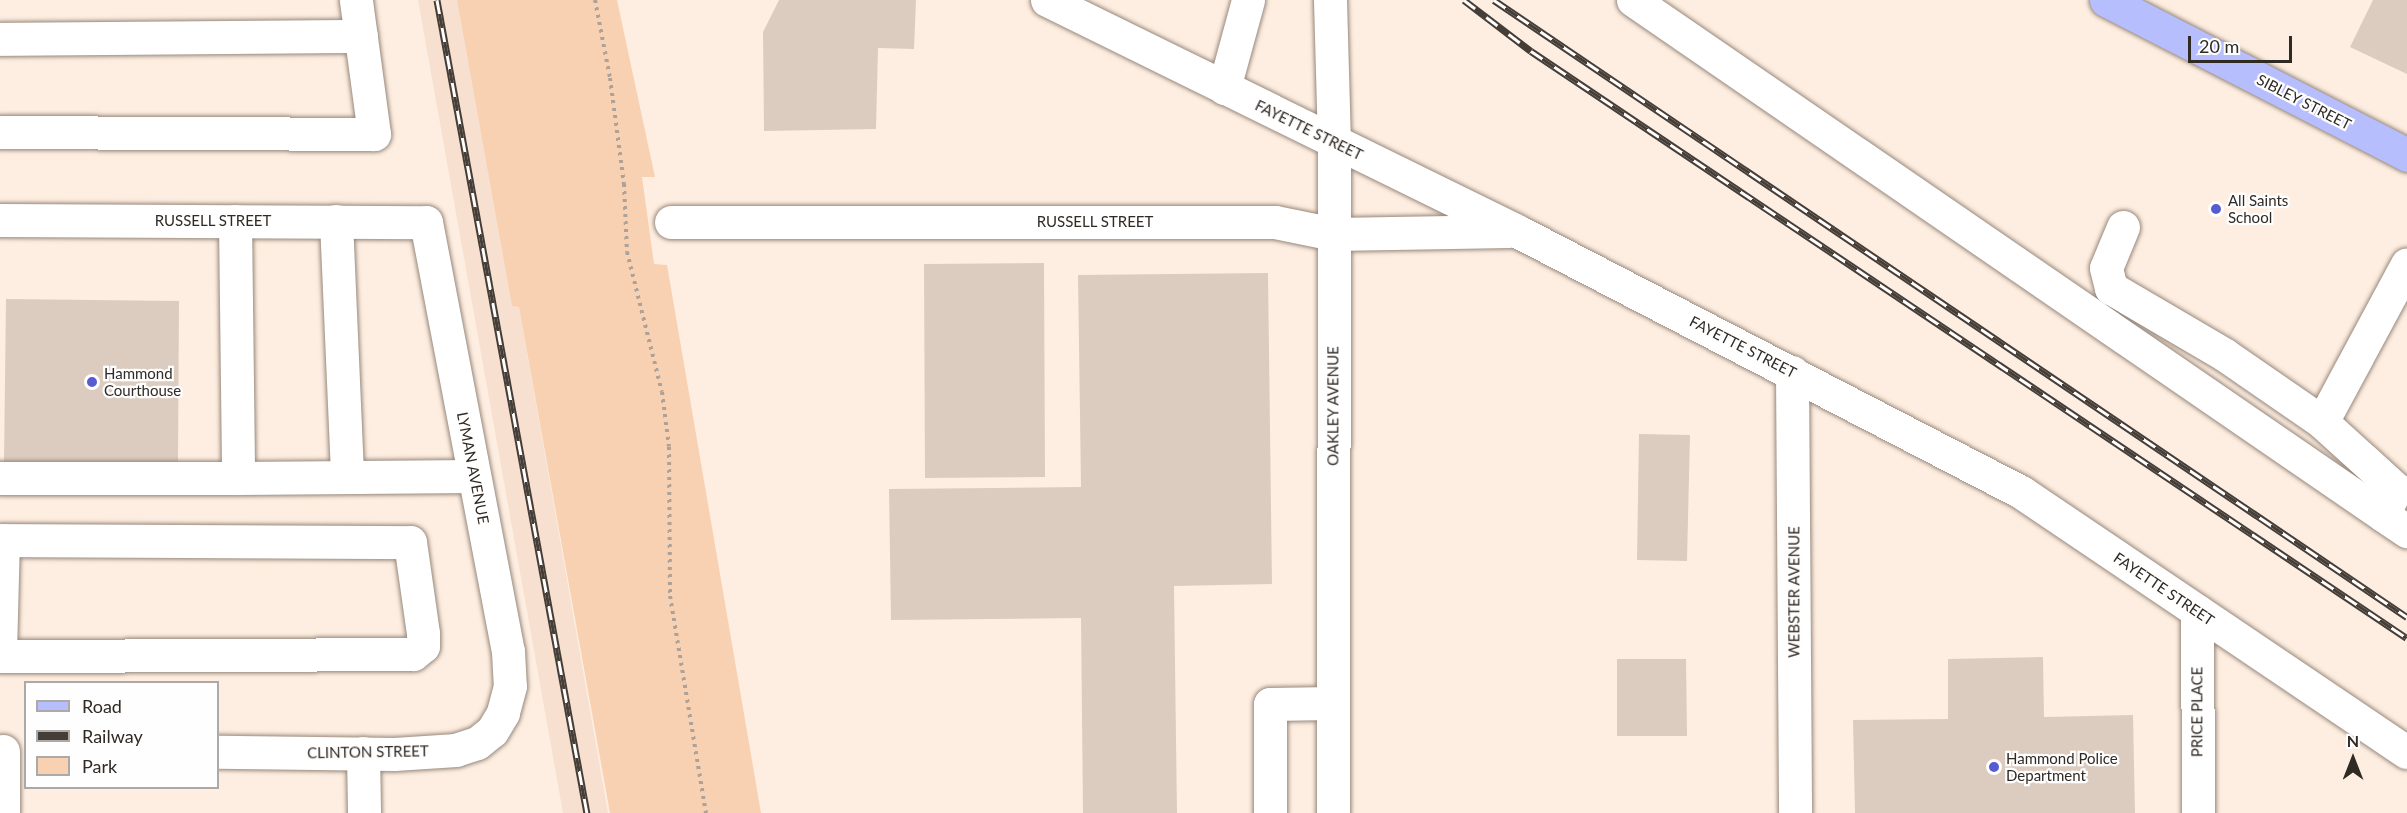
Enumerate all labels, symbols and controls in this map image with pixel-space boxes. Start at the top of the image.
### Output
scale bar [2191,24,2294,62]
text: 20 m [2199,35,2239,57]
street label: SIBLEY STREET [2254,70,2354,134]
street label: FAYETTE STREET [1252,96,1366,164]
place label: All Saints School [2228,191,2288,226]
marker: All Saints School [2209,202,2223,216]
street label: RUSSELL STREET [154,212,272,230]
street label: RUSSELL STREET [1036,213,1154,231]
street label: FAYETTE STREET [1687,312,1799,382]
street label: OAKLEY AVENUE [1324,346,1342,466]
place label: Hammond Courthouse [104,364,181,399]
marker: Hammond Courthouse [85,375,99,389]
street label: LYMAN AVENUE [453,410,493,526]
street label: WEBSTER AVENUE [1785,526,1803,658]
street label: FAYETTE STREET [2110,549,2218,629]
street label: PRICE PLACE [2188,667,2206,757]
legend [24,681,219,789]
text: Road [82,695,122,717]
text: Railway [82,725,143,747]
north arrow [2323,729,2383,789]
text: N [2347,731,2359,750]
street label: CLINTON STREET [307,742,429,762]
place label: Hammond Police Department [2006,749,2118,784]
text: Park [82,755,117,777]
marker: Hammond Police Department [1987,760,2001,774]

